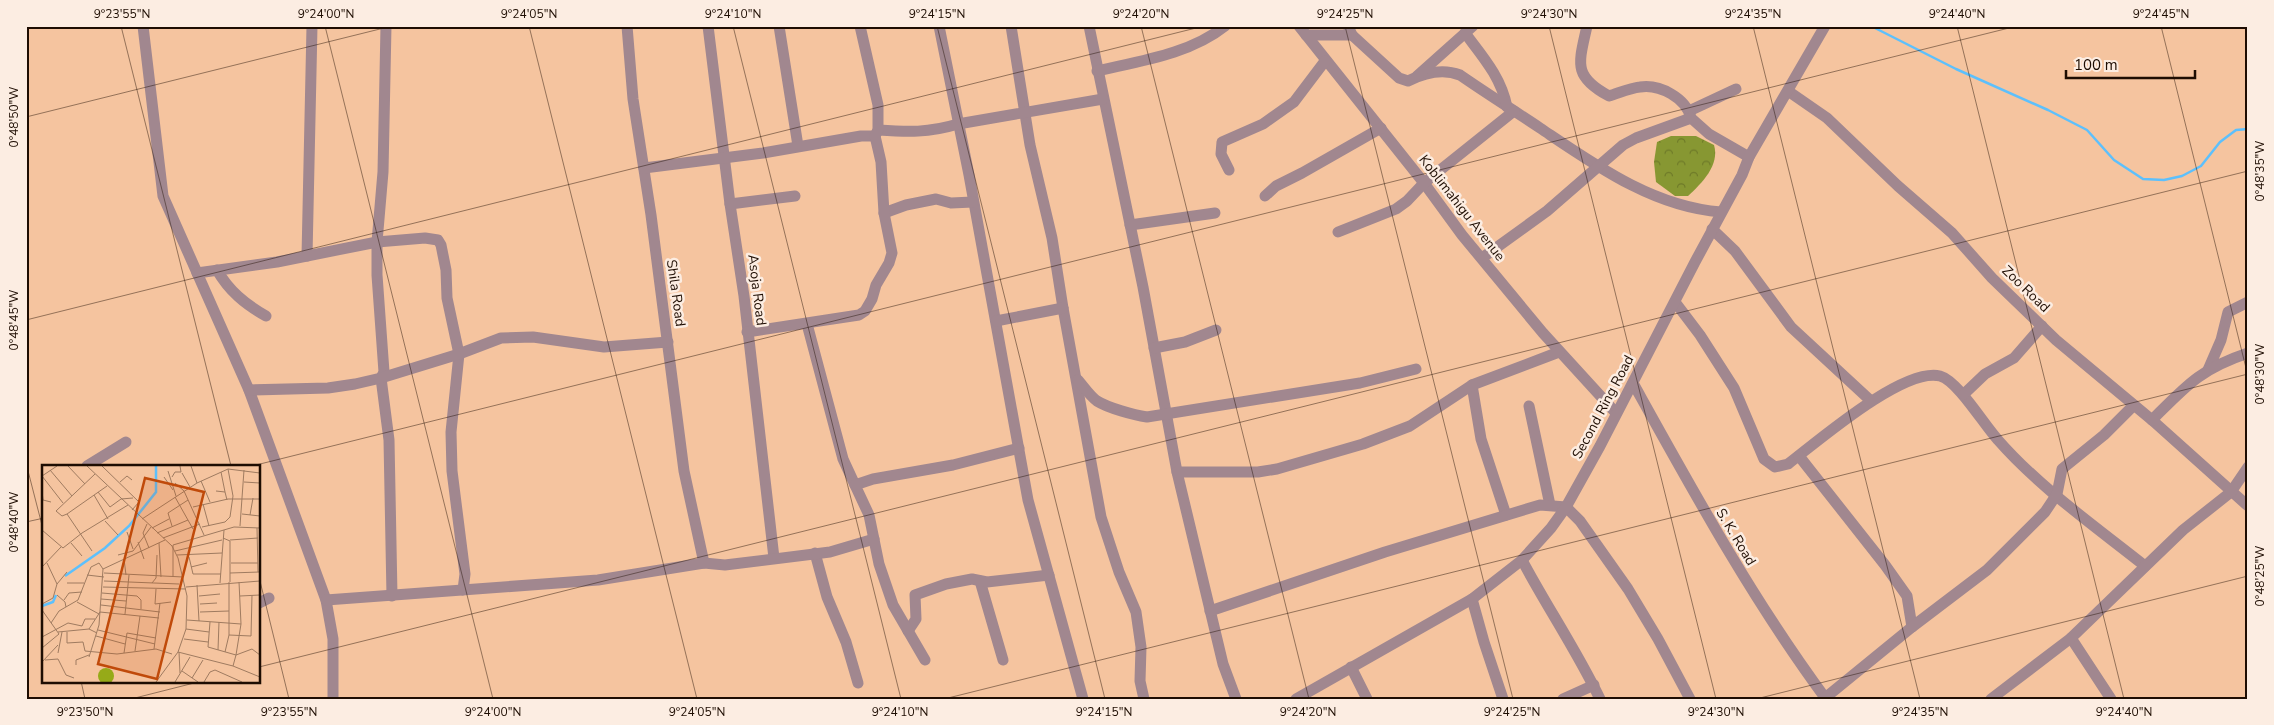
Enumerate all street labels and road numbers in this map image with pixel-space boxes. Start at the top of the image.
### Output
street label: Koblimahigu Avenue [1415,151,1509,265]
street label: Asoja Road [743,253,771,327]
street label: Shila Road [662,258,690,328]
street label: Zoo Road [1998,261,2054,317]
street label: Second Ring Road [1568,352,1638,462]
street label: S. K. Road [1711,505,1761,569]

